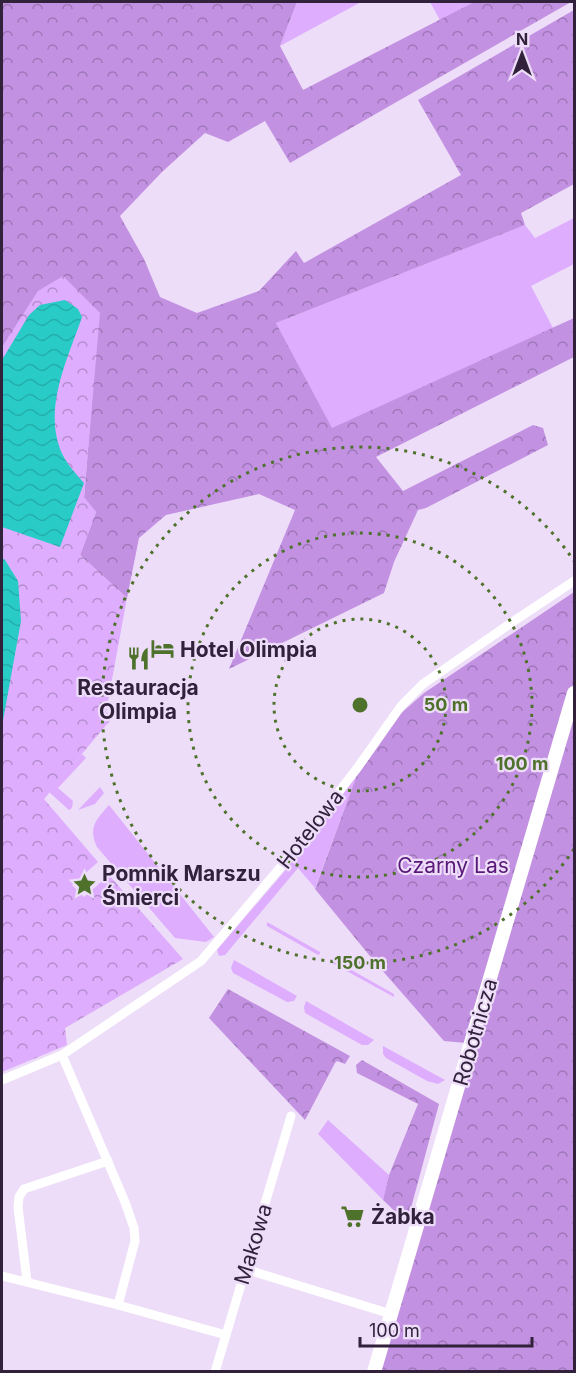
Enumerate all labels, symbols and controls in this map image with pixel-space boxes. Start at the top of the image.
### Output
north arrow [492,24,552,84]
text: N [516,29,528,49]
hotel icon: Hotel Olimpia [149,636,175,662]
place label: Hotel Olimpia [180,637,317,662]
restaurant icon: Restauracja Olimpia [125,646,151,672]
place label: Restauracja Olimpia [77,675,199,724]
text: 50 m [424,694,468,715]
centre of rings [350,695,370,715]
text: 100 m [496,753,548,774]
street label: Hotelowa [271,785,349,873]
park label: Czarny Las [397,853,509,878]
place label: Pomnik Marszu Śmierci [102,861,261,910]
place icon: Pomnik Marszu Śmierci [71,872,97,898]
text: 150 m [334,952,386,973]
street label: Robotnicza [448,975,502,1089]
street label: Makowa [229,1201,277,1287]
supermarket icon: Żabka [340,1203,366,1229]
place label: Żabka [371,1203,435,1229]
scale bar [360,1310,532,1348]
text: 100 m [369,1320,420,1341]

